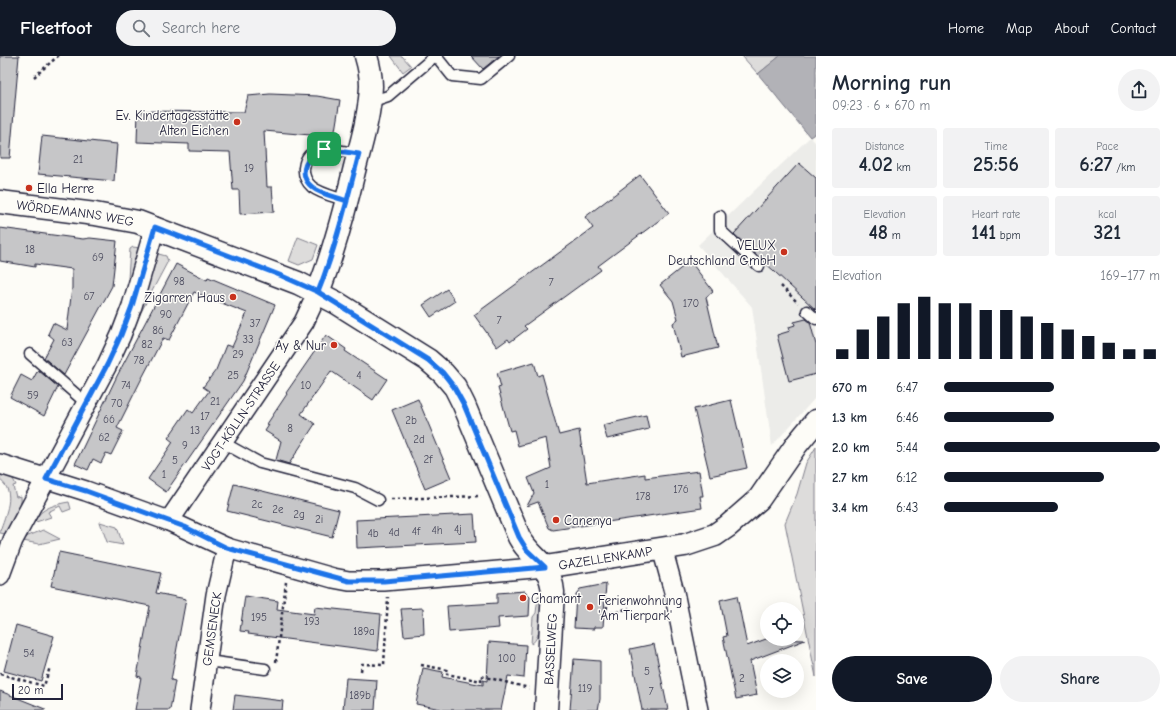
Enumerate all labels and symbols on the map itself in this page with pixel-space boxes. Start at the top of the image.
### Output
place label: Ev. Kindertagesstätte Alten Eichen [116,108,229,138]
marker: Ev. Kindertagesstätte Alten Eichen [232,117,242,127]
pin [307,132,341,166]
house number: 21 [73,153,83,166]
house number: 19 [244,162,254,175]
place label: Ella Herre [37,181,95,196]
marker: Ella Herre [24,183,34,193]
street label: WÖRDEMANNS WEG [16,197,135,229]
place label: VELUX Deutschland GmbH [668,238,776,268]
house number: 18 [25,243,35,256]
marker: VELUX Deutschland GmbH [779,247,789,257]
house number: 69 [92,251,104,264]
house number: 98 [173,275,185,288]
house number: 7 [548,276,554,289]
house number: 67 [83,290,95,303]
place label: Zigarren Haus [145,290,225,305]
marker: Zigarren Haus [228,292,238,302]
house number: 170 [683,297,699,310]
house number: 90 [160,308,172,321]
house number: 7 [496,314,502,327]
house number: 37 [250,317,260,330]
house number: 86 [152,324,164,337]
house number: 33 [242,333,254,346]
house number: 63 [61,336,73,349]
house number: 82 [141,338,153,351]
place label: Ay & Nur [275,338,327,353]
marker: Ay & Nur [329,340,339,350]
house number: 29 [232,348,244,361]
house number: 78 [134,354,145,367]
street label: VOGT-KÖLLN-STRASSE [198,359,283,474]
house number: 25 [227,369,239,382]
house number: 4 [356,369,362,382]
house number: 74 [121,379,131,392]
house number: 10 [300,379,312,392]
house number: 59 [27,389,39,402]
house number: 21 [210,395,220,408]
house number: 70 [111,397,123,410]
house number: 17 [200,410,210,423]
house number: 66 [103,413,115,426]
house number: 2b [405,414,417,427]
house number: 8 [287,422,293,435]
house number: 13 [190,424,200,437]
house number: 62 [98,431,110,444]
house number: 2d [413,433,425,446]
house number: 9 [182,439,188,452]
house number: 2f [424,453,433,466]
house number: 5 [172,454,178,467]
house number: 1 [162,468,166,481]
house number: 1 [545,478,549,491]
house number: 176 [673,483,689,496]
house number: 178 [635,490,651,503]
house number: 2c [251,498,263,511]
house number: 2e [272,503,284,516]
house number: 2g [293,508,305,521]
house number: 2i [315,513,323,526]
place label: Canenya [564,513,612,528]
marker: Canenya [551,515,561,525]
house number: 4j [454,523,462,536]
house number: 4h [431,524,443,537]
house number: 4f [412,525,421,538]
house number: 4d [388,526,400,539]
house number: 4b [367,527,379,540]
street label: GAZELLENKAMP [557,543,653,573]
street label: GEMSENECK [199,590,224,667]
place label: Chamant [531,591,582,606]
marker: Chamant [518,593,528,603]
place label: Ferienwohnung 'Am Tierpark' [598,593,682,623]
marker: Ferienwohnung 'Am Tierpark' [585,602,595,612]
house number: 195 [251,611,267,624]
street label: BASSELWEG [541,613,560,685]
house number: 193 [304,615,320,628]
house number: 189a [353,625,375,638]
house number: 54 [23,647,35,660]
house number: 100 [498,652,516,665]
house number: 5 [644,665,650,678]
house number: 2 [739,672,745,685]
scale bar [12,682,63,701]
house number: 119 [578,682,592,695]
house number: 7 [648,685,654,698]
house number: 189b [349,689,371,702]

